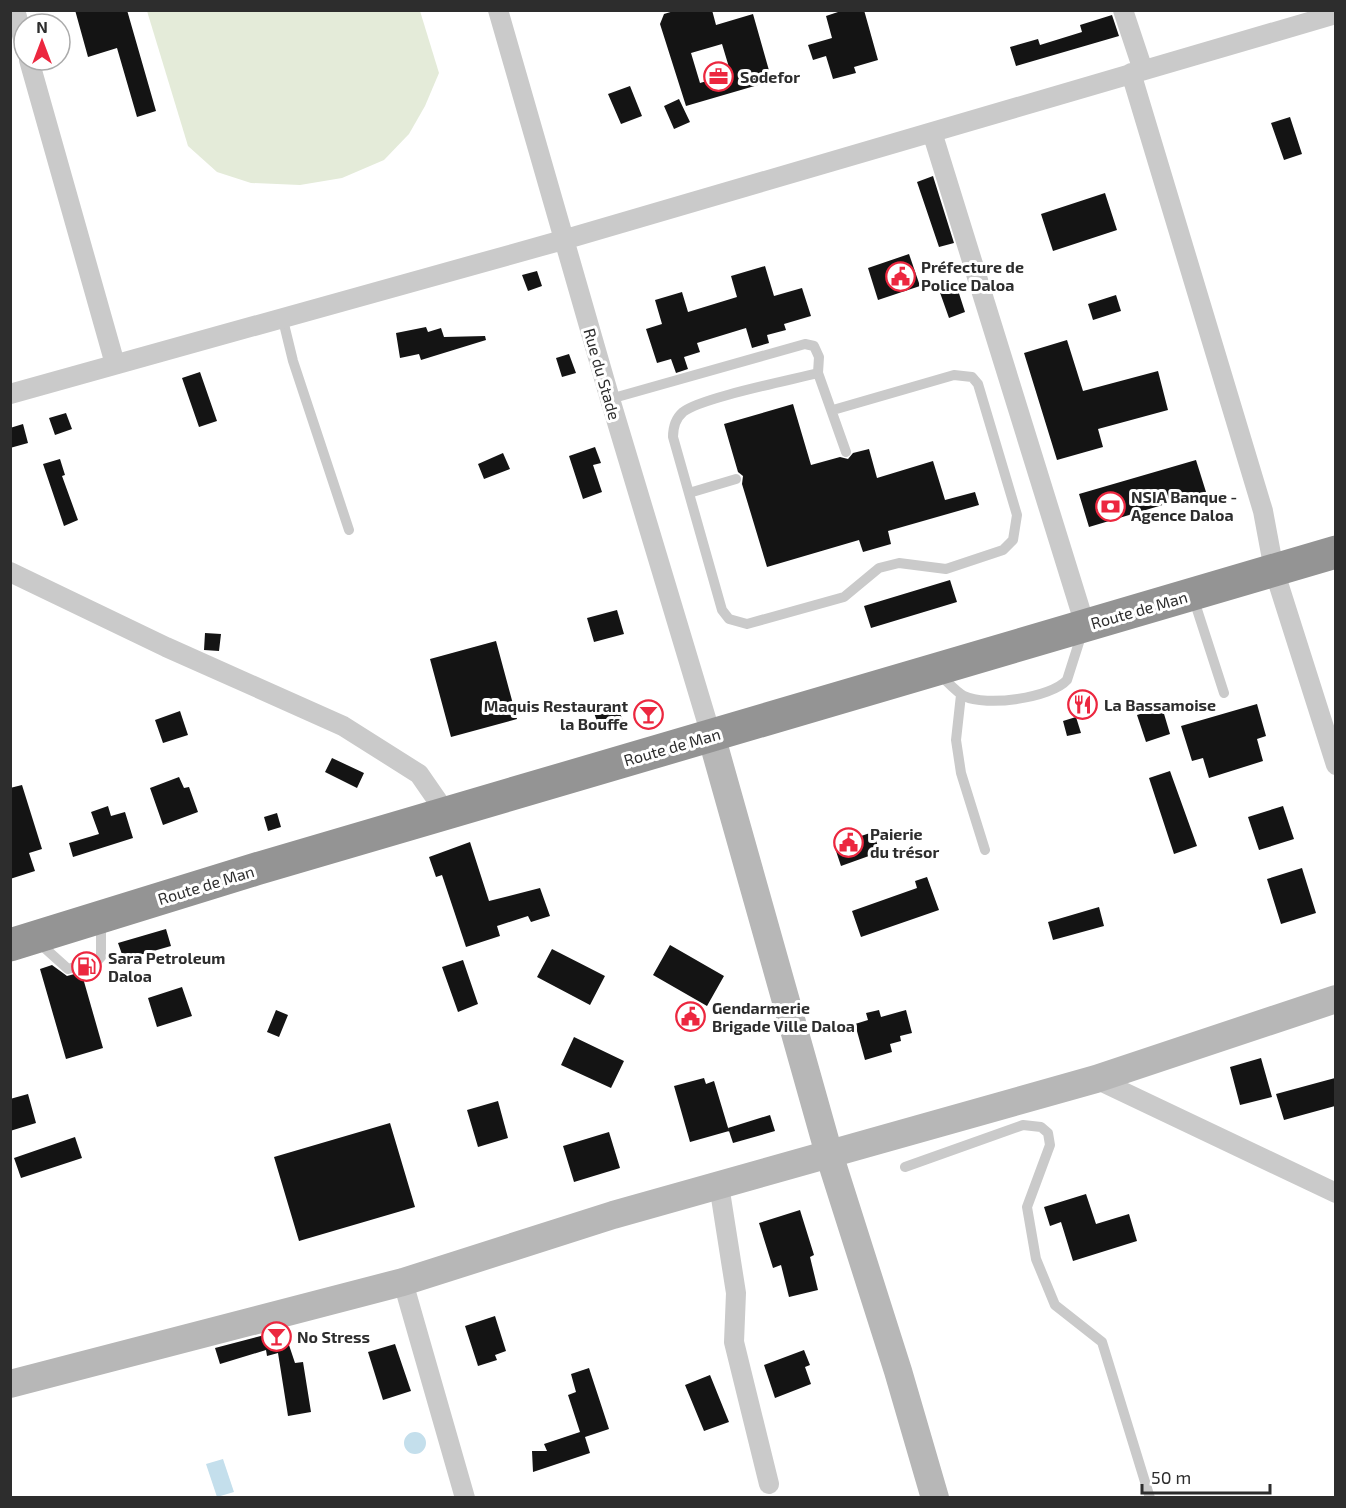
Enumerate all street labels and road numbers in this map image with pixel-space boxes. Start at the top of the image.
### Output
street label: Rue du Stade [580,326,625,422]
street label: Route de Man [1088,587,1189,632]
street label: Route de Man [621,724,722,769]
street label: Route de Man [155,861,256,908]

